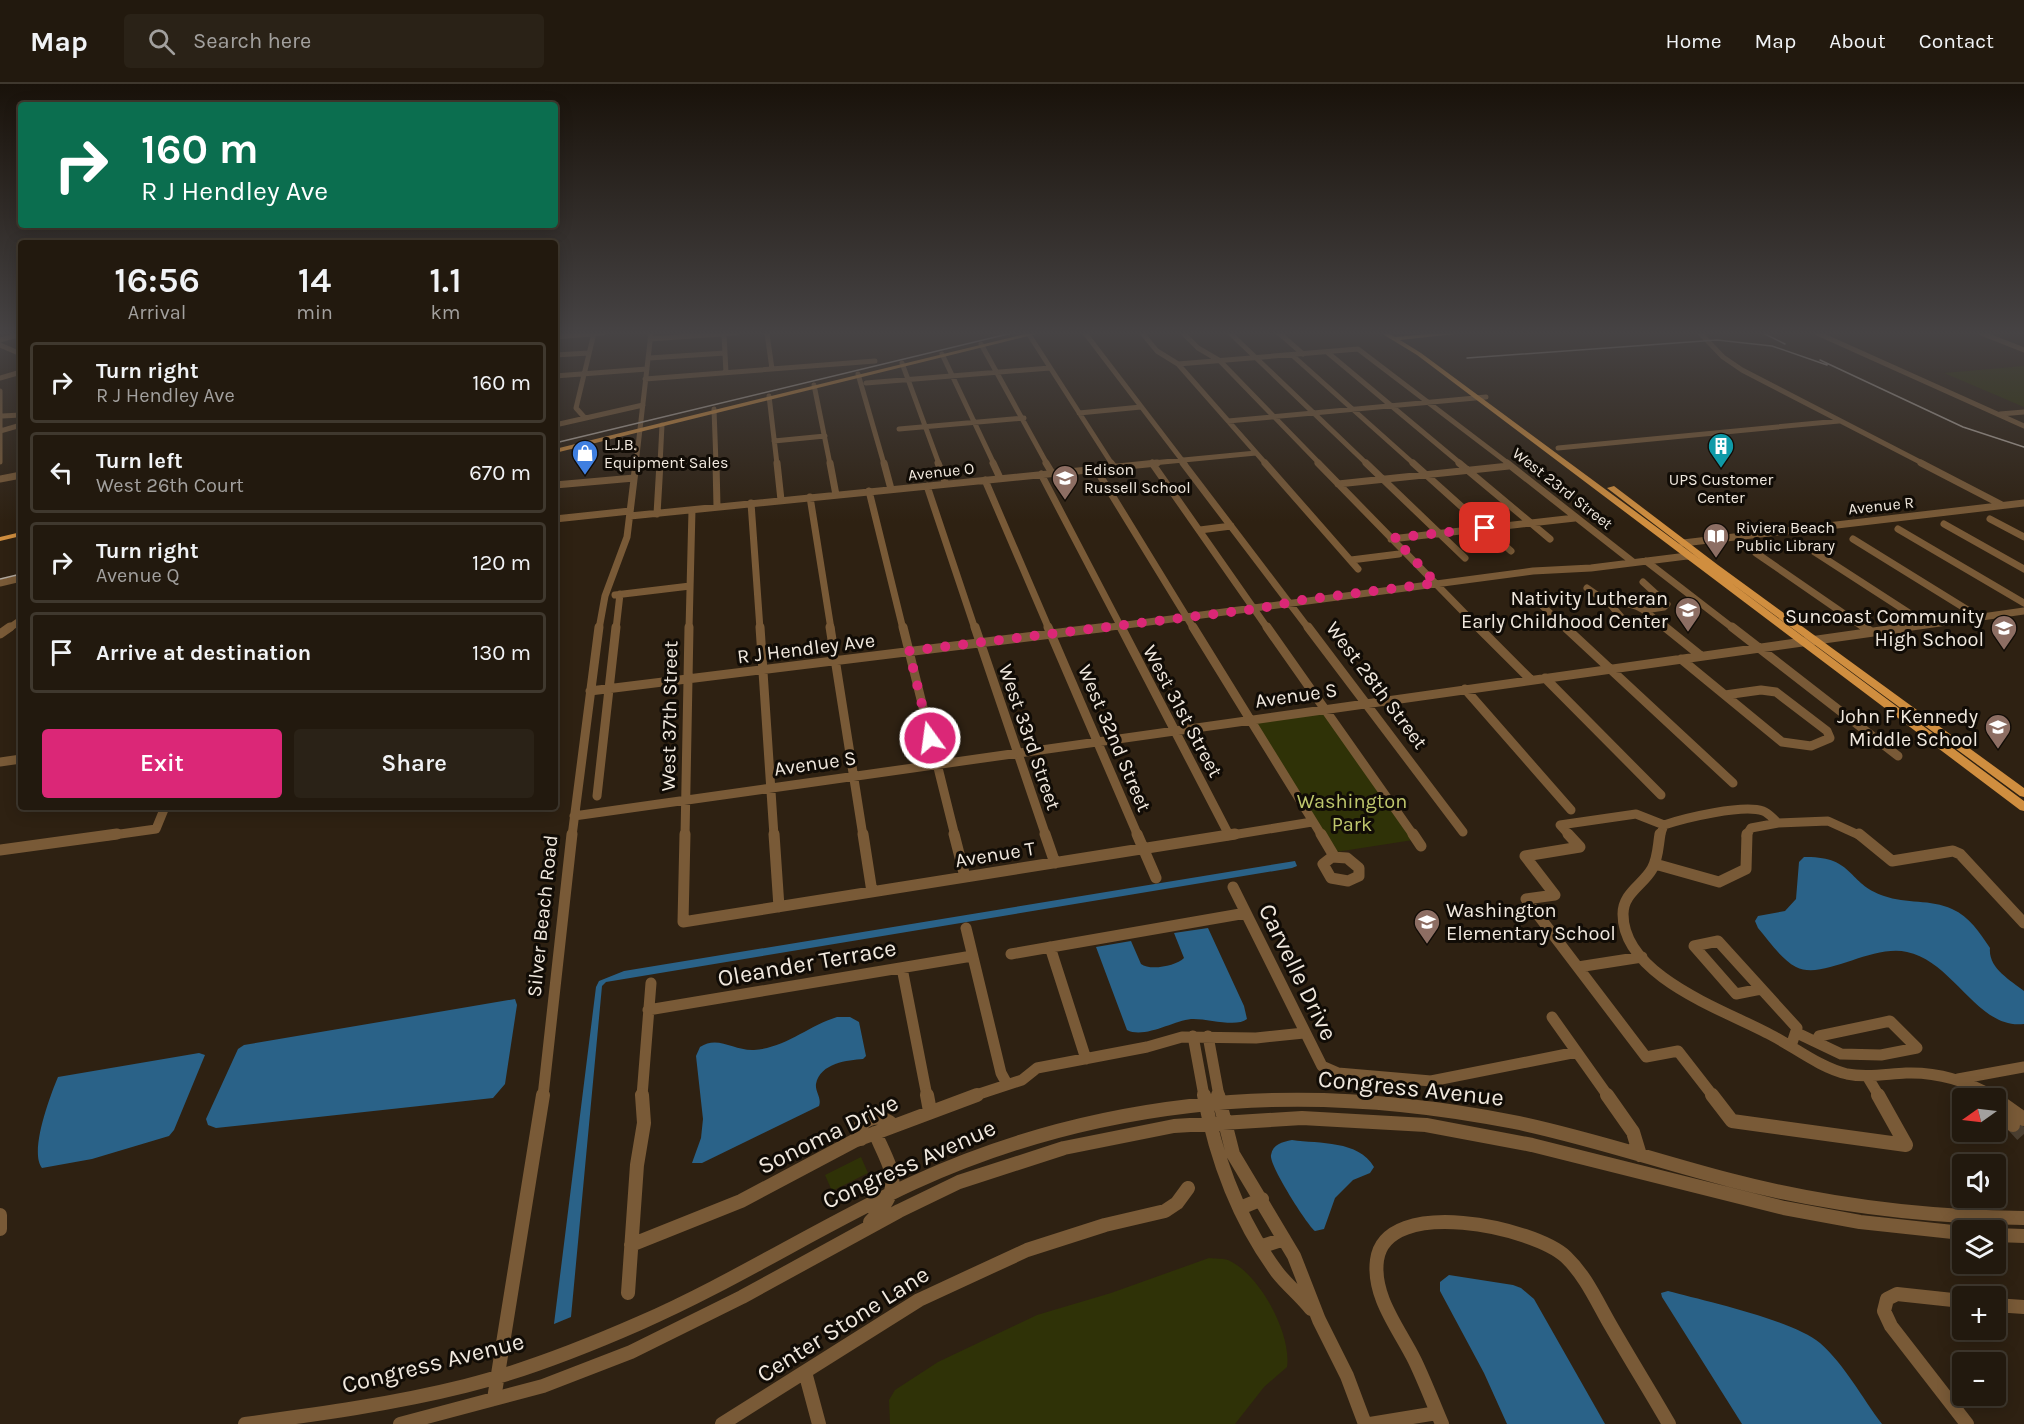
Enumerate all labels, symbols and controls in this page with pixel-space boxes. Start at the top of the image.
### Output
search box [124,14,544,68]
text: Map [30,25,88,58]
icon: search [145,25,178,58]
text: Search here [193,28,311,54]
text: Home [1666,29,1722,53]
text: Map [1755,29,1796,53]
text: About [1829,29,1886,53]
text: Contact [1919,29,1994,53]
text: 160 m [141,124,259,174]
icon: right [42,126,120,204]
text: R J Hendley Ave [141,175,328,207]
text: 16:56 [114,259,200,301]
text: 14 [298,259,331,301]
text: 1.1 [429,259,462,301]
text: Arrival [128,301,186,324]
text: min [296,301,333,324]
text: km [430,301,460,324]
text: Turn right [96,358,199,384]
icon: right [45,366,78,399]
text: 160 m [472,370,531,396]
text: R J Hendley Ave [96,384,235,407]
building icon: UPS Customer Center [1706,431,1736,469]
place label: L.J.B. Equipment Sales [604,435,728,472]
shop icon: L.J.B. Equipment Sales [570,438,600,476]
street label: West 23rd Street [1509,443,1617,533]
text: Turn left [96,448,183,474]
icon: left [45,456,78,489]
street label: Avenue O [907,459,975,484]
text: 670 m [469,460,531,486]
place label: Edison Russell School [1084,460,1191,497]
school or university icon: Edison Russell School [1050,463,1080,501]
place label: UPS Customer Center [1669,470,1773,507]
text: West 26th Court [96,474,244,497]
street label: Avenue R [1847,493,1915,518]
pin [1459,502,1510,553]
icon: arrive [1468,511,1501,544]
place label: Riviera Beach Public Library [1736,518,1835,555]
library icon: Riviera Beach Public Library [1701,521,1731,559]
text: Turn right [96,538,199,564]
icon: right [45,546,78,579]
text: 120 m [472,550,531,576]
text: Avenue Q [96,564,180,587]
place label: Nativity Lutheran Early Childhood Center [1461,587,1669,633]
school or university icon: Nativity Lutheran Early Childhood Center [1673,595,1703,633]
place label: Suncoast Community High School [1785,605,1984,651]
school or university icon: Suncoast Community High School [1989,613,2019,651]
street label: West 28th Street [1321,617,1432,754]
street label: R J Hendley Ave [736,629,876,668]
icon: arrive [45,636,78,669]
text: Arrive at destination [96,640,311,666]
text: 130 m [472,640,531,666]
street label: West 37th Street [657,640,682,792]
street label: West 31st Street [1138,641,1227,782]
street label: West 33rd Street [994,661,1065,814]
street label: West 32nd Street [1073,661,1156,816]
street label: Avenue S [1254,678,1339,713]
place label: John F Kennedy Middle School [1837,705,1978,751]
position arrow [898,706,962,770]
school or university icon: John F Kennedy Middle School [1983,712,2013,750]
button: Exit [42,729,282,798]
button: Share [294,729,534,798]
street label: Avenue S [773,746,858,781]
park label: Washington Park [1297,790,1407,836]
street label: Silver Beach Road [523,834,562,998]
street label: Avenue T [953,837,1037,872]
street label: Carvelle Drive [1253,899,1343,1045]
place label: Washington Elementary School [1446,899,1616,945]
school or university icon: Washington Elementary School [1412,907,1442,945]
street label: Oleander Terrace [715,934,899,992]
street label: Congress Avenue [1317,1064,1505,1112]
street label: Sonoma Drive [753,1088,903,1180]
north arrow [1952,1088,2006,1142]
map controls [1952,1088,2006,1406]
street label: Congress Avenue [818,1113,1000,1215]
button: sound [1952,1154,2006,1208]
button: layers [1952,1220,2006,1274]
street label: Center Stone Lane [752,1260,934,1388]
button: + [1952,1286,2006,1340]
street label: Congress Avenue [339,1327,527,1399]
button: − [1952,1352,2006,1406]

